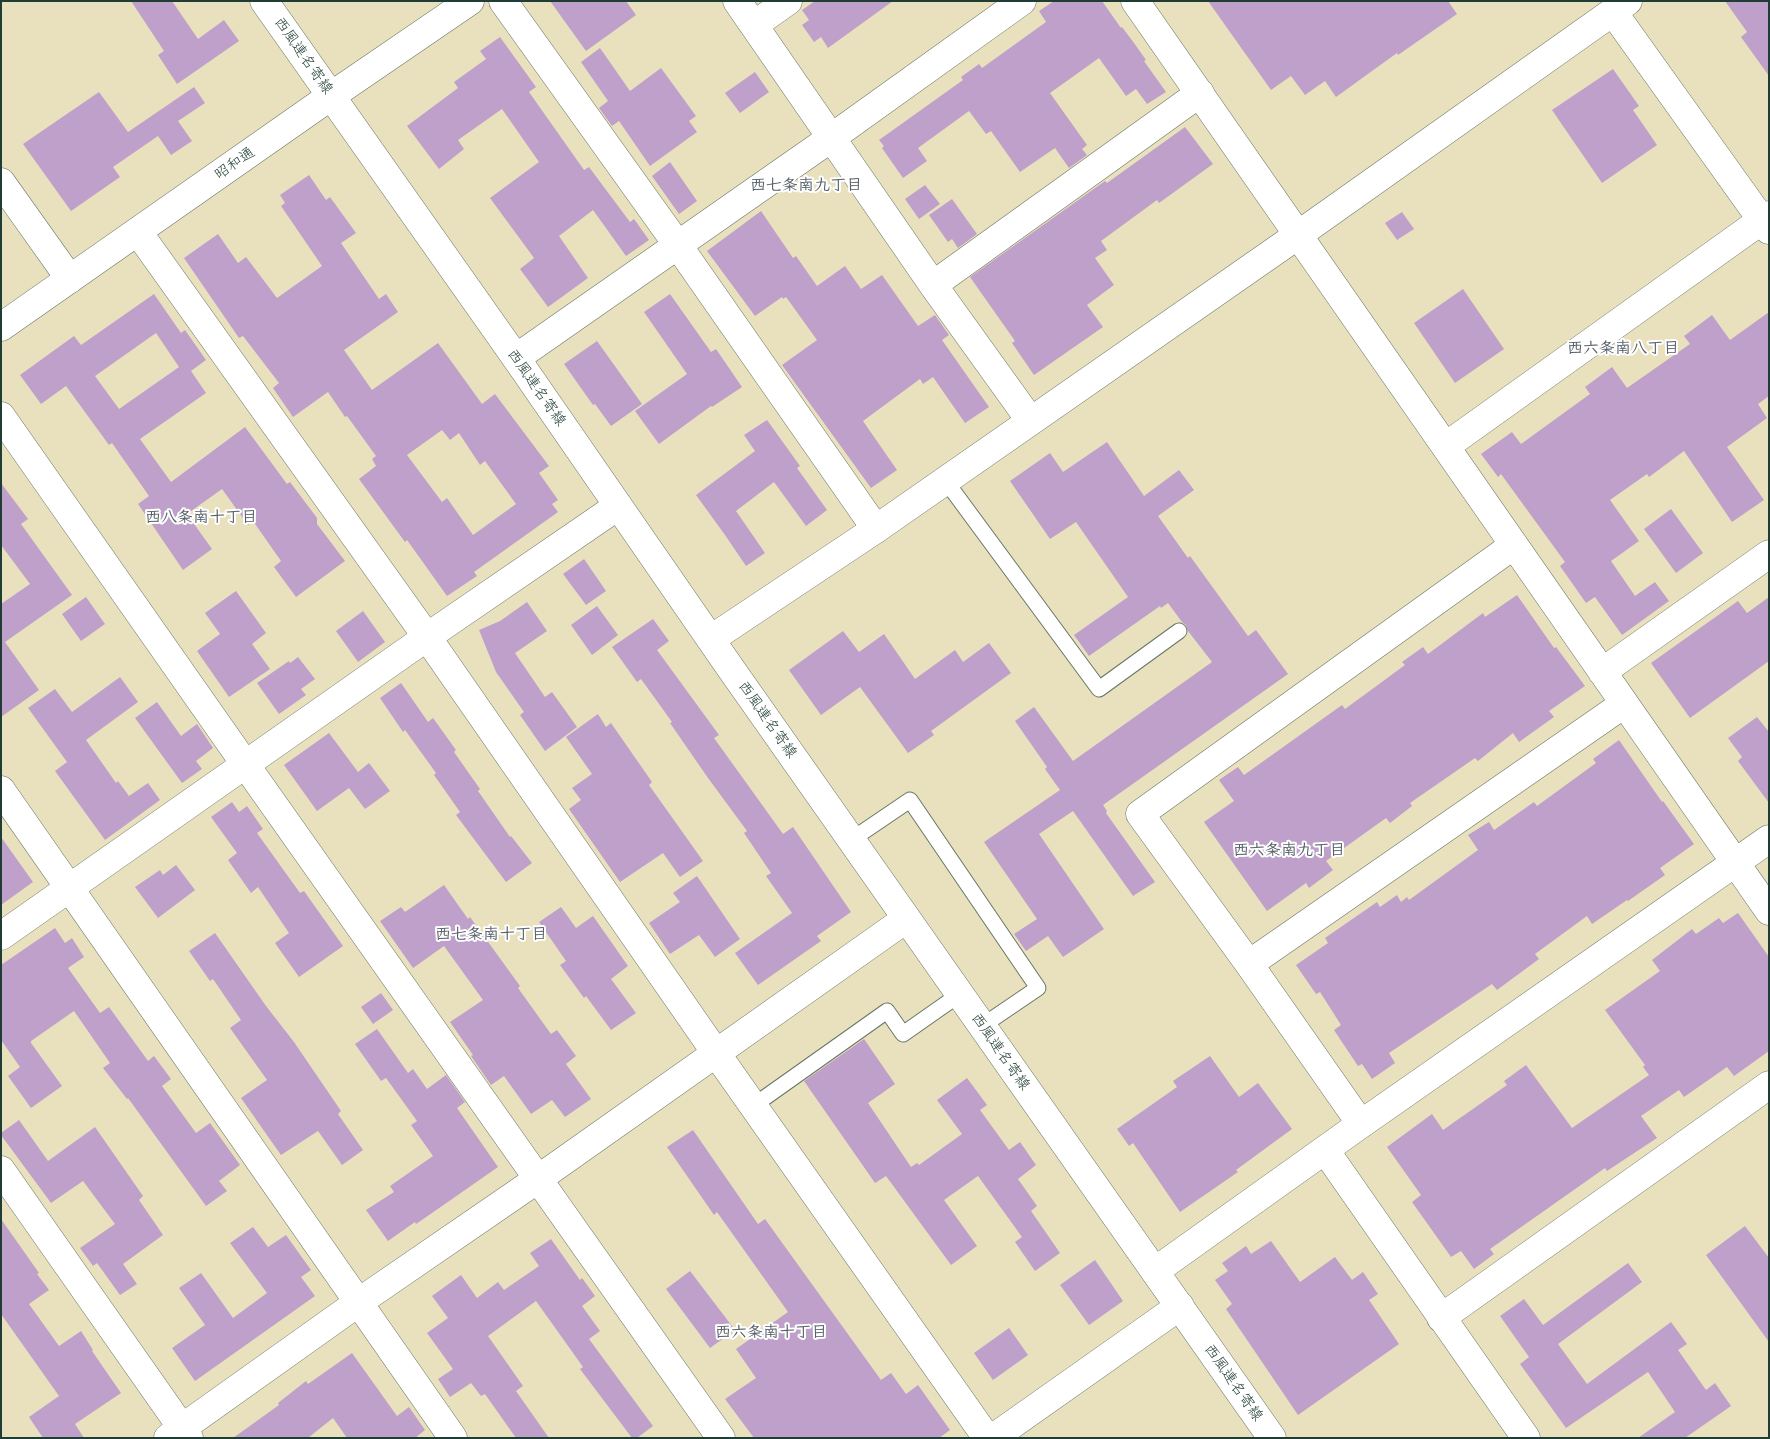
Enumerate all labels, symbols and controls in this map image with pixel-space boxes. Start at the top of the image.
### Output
street label: 西風連名寄線 [270,14,336,98]
street label: 昭和通 [211,144,259,184]
district label: 西七条南九丁目 [750,176,862,196]
district label: 西六条南八丁目 [1567,339,1679,359]
street label: 西風連名寄線 [503,346,569,430]
district label: 西八条南十丁目 [145,508,257,528]
street label: 西風連名寄線 [734,678,800,762]
district label: 西六条南九丁目 [1233,841,1345,861]
district label: 西七条南十丁目 [435,925,547,945]
street label: 西風連名寄線 [967,1010,1033,1094]
district label: 西六条南十丁目 [715,1323,827,1343]
street label: 西風連名寄線 [1200,1341,1266,1425]

